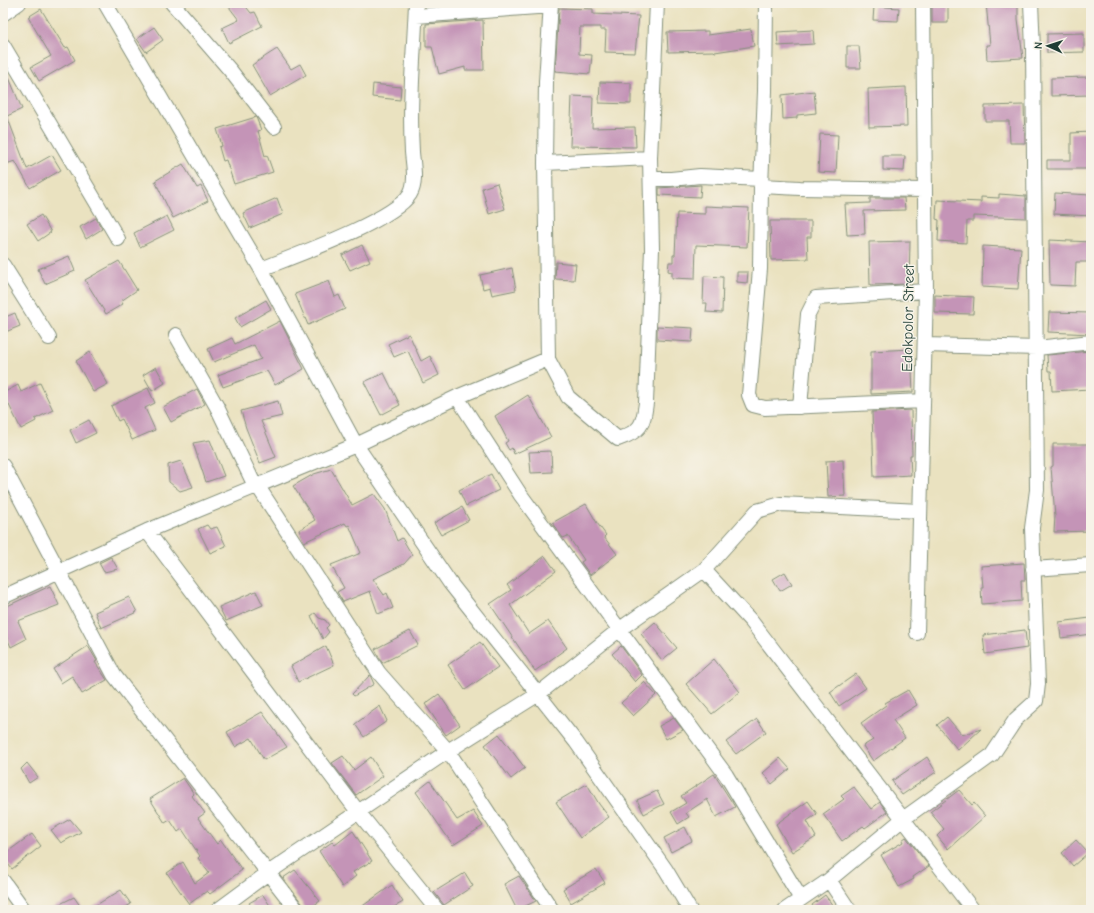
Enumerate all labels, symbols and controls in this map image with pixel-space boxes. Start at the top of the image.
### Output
north arrow [1028,26,1068,66]
text: N [1032,42,1045,49]
street label: Edokpolor Street [898,263,918,372]

